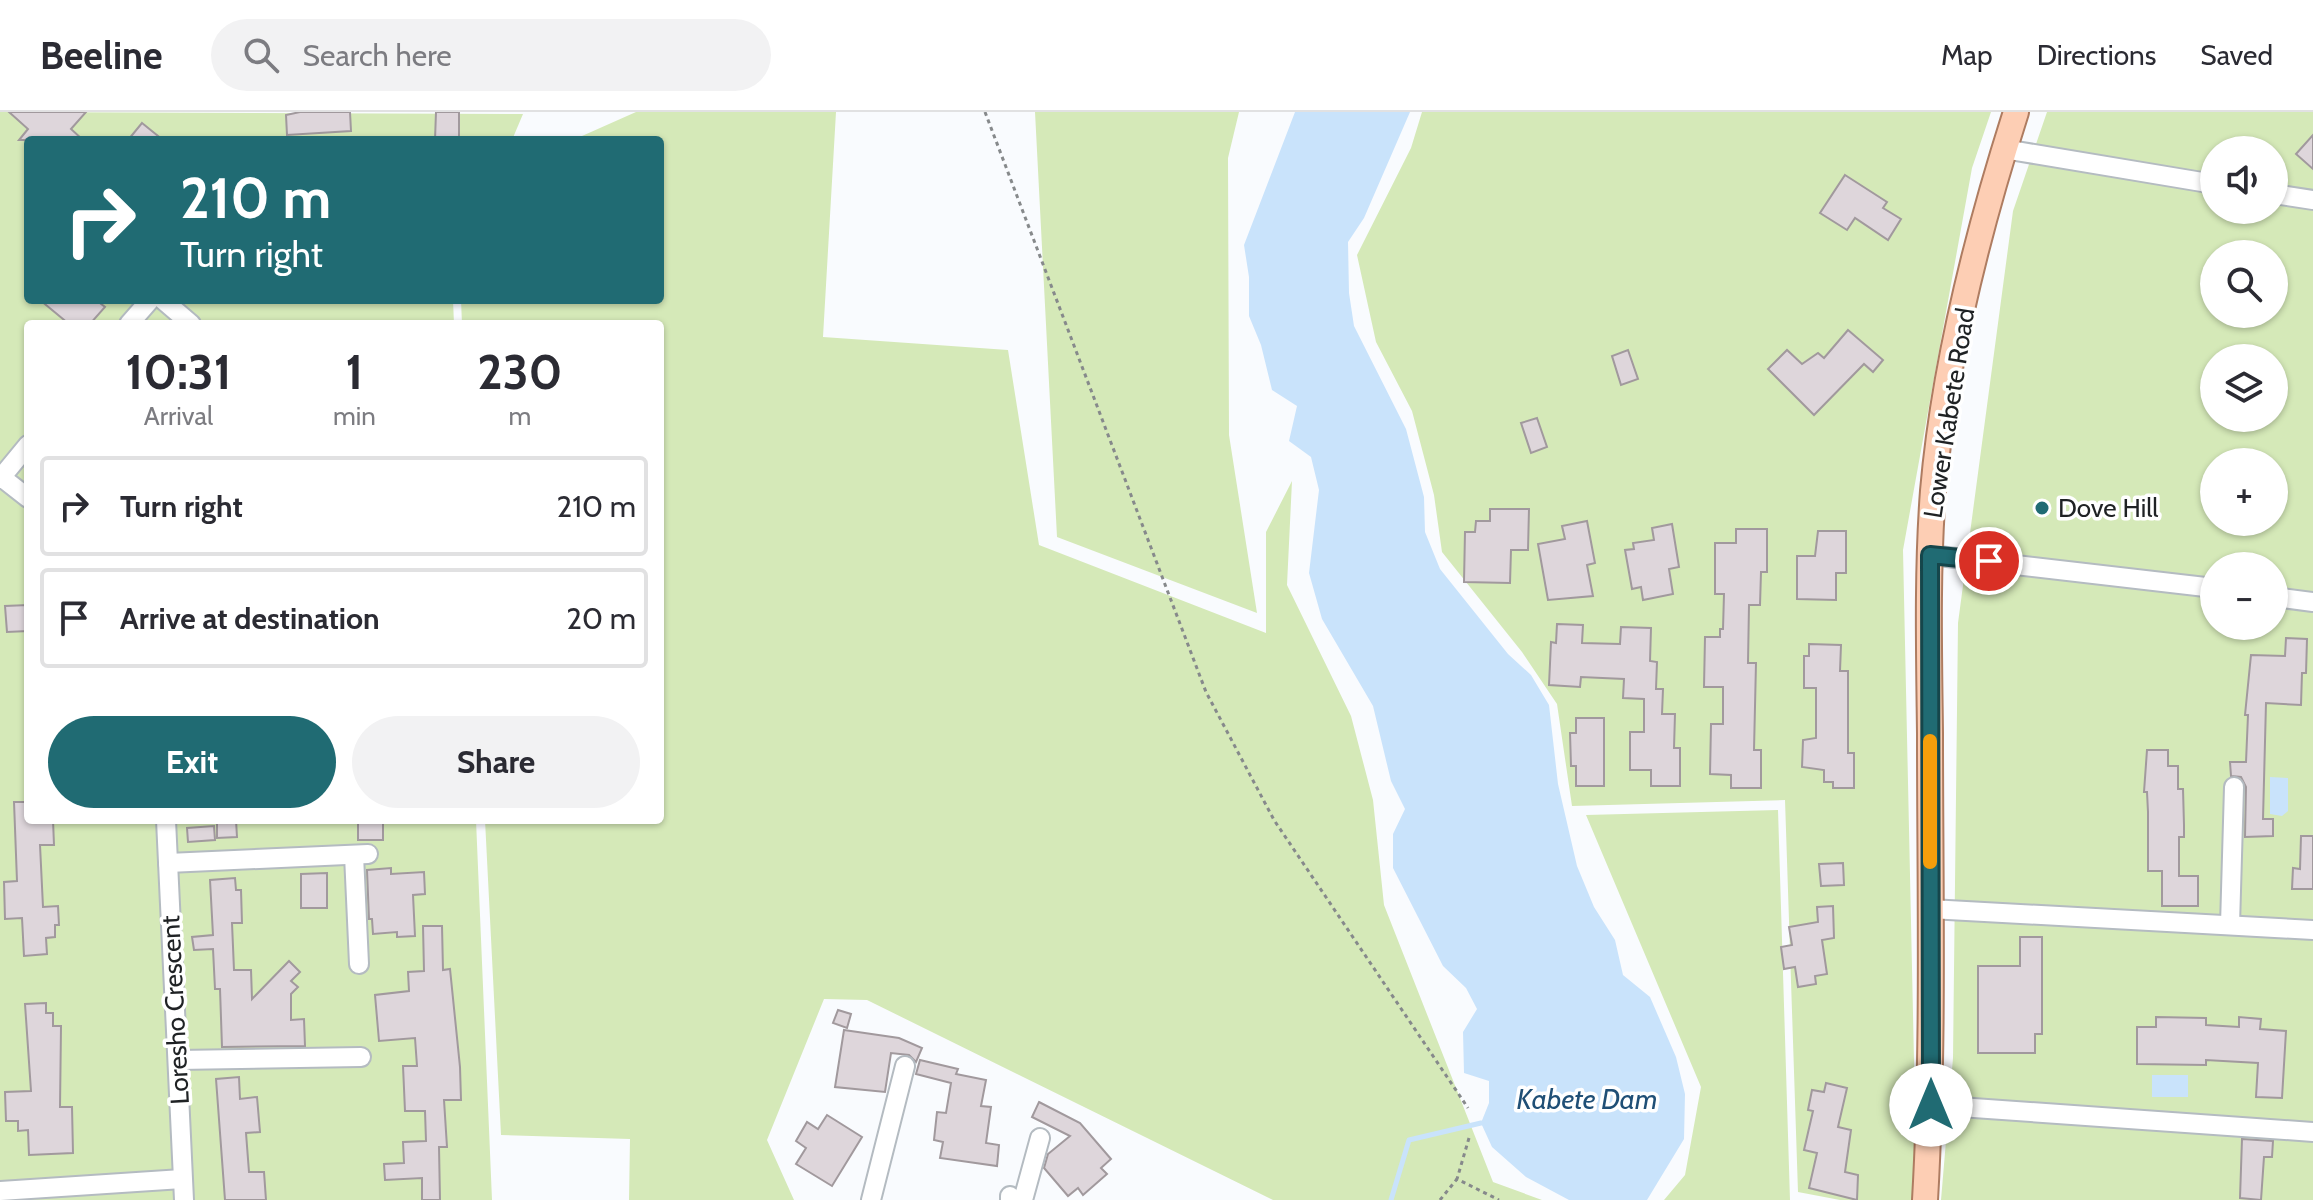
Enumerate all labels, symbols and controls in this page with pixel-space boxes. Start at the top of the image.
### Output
search box [211,19,771,91]
text: Beeline [40,32,163,79]
icon: search [239,33,283,77]
text: Search here [303,37,452,74]
text: Map [1941,38,1993,72]
text: Directions [2037,38,2156,72]
text: Saved [2200,38,2273,72]
map controls [2200,136,2288,640]
button: sound [2200,136,2288,224]
text: 210 m [180,164,331,232]
icon: right [48,168,152,272]
text: Turn right [180,232,323,276]
button: search [2200,240,2288,328]
street label: Lower Kabete Road [1917,306,1981,520]
text: 10:31 [126,343,231,401]
text: 1 [345,343,363,401]
text: 230 [477,343,562,401]
button: layers [2200,344,2288,432]
text: Arrival [144,400,213,432]
text: min [333,400,376,432]
text: m [508,400,531,432]
button: + [2200,448,2288,536]
icon: right [52,484,96,528]
text: Turn right [120,488,243,525]
text: 210 m [556,488,636,525]
place label: Dove Hill [2058,492,2158,524]
marker: Dove Hill [2033,499,2051,517]
pin [1955,527,2023,595]
icon: arrive [1967,539,2011,583]
button: − [2200,552,2288,640]
icon: arrive [52,596,96,640]
text: Arrive at destination [120,600,380,637]
text: 20 m [566,600,636,637]
button: Exit [48,716,336,808]
button: Share [352,716,640,808]
street label: Loresho Crescent [154,915,196,1105]
position arrow [1889,1063,1973,1147]
water label: Kabete Dam [1517,1082,1657,1116]

